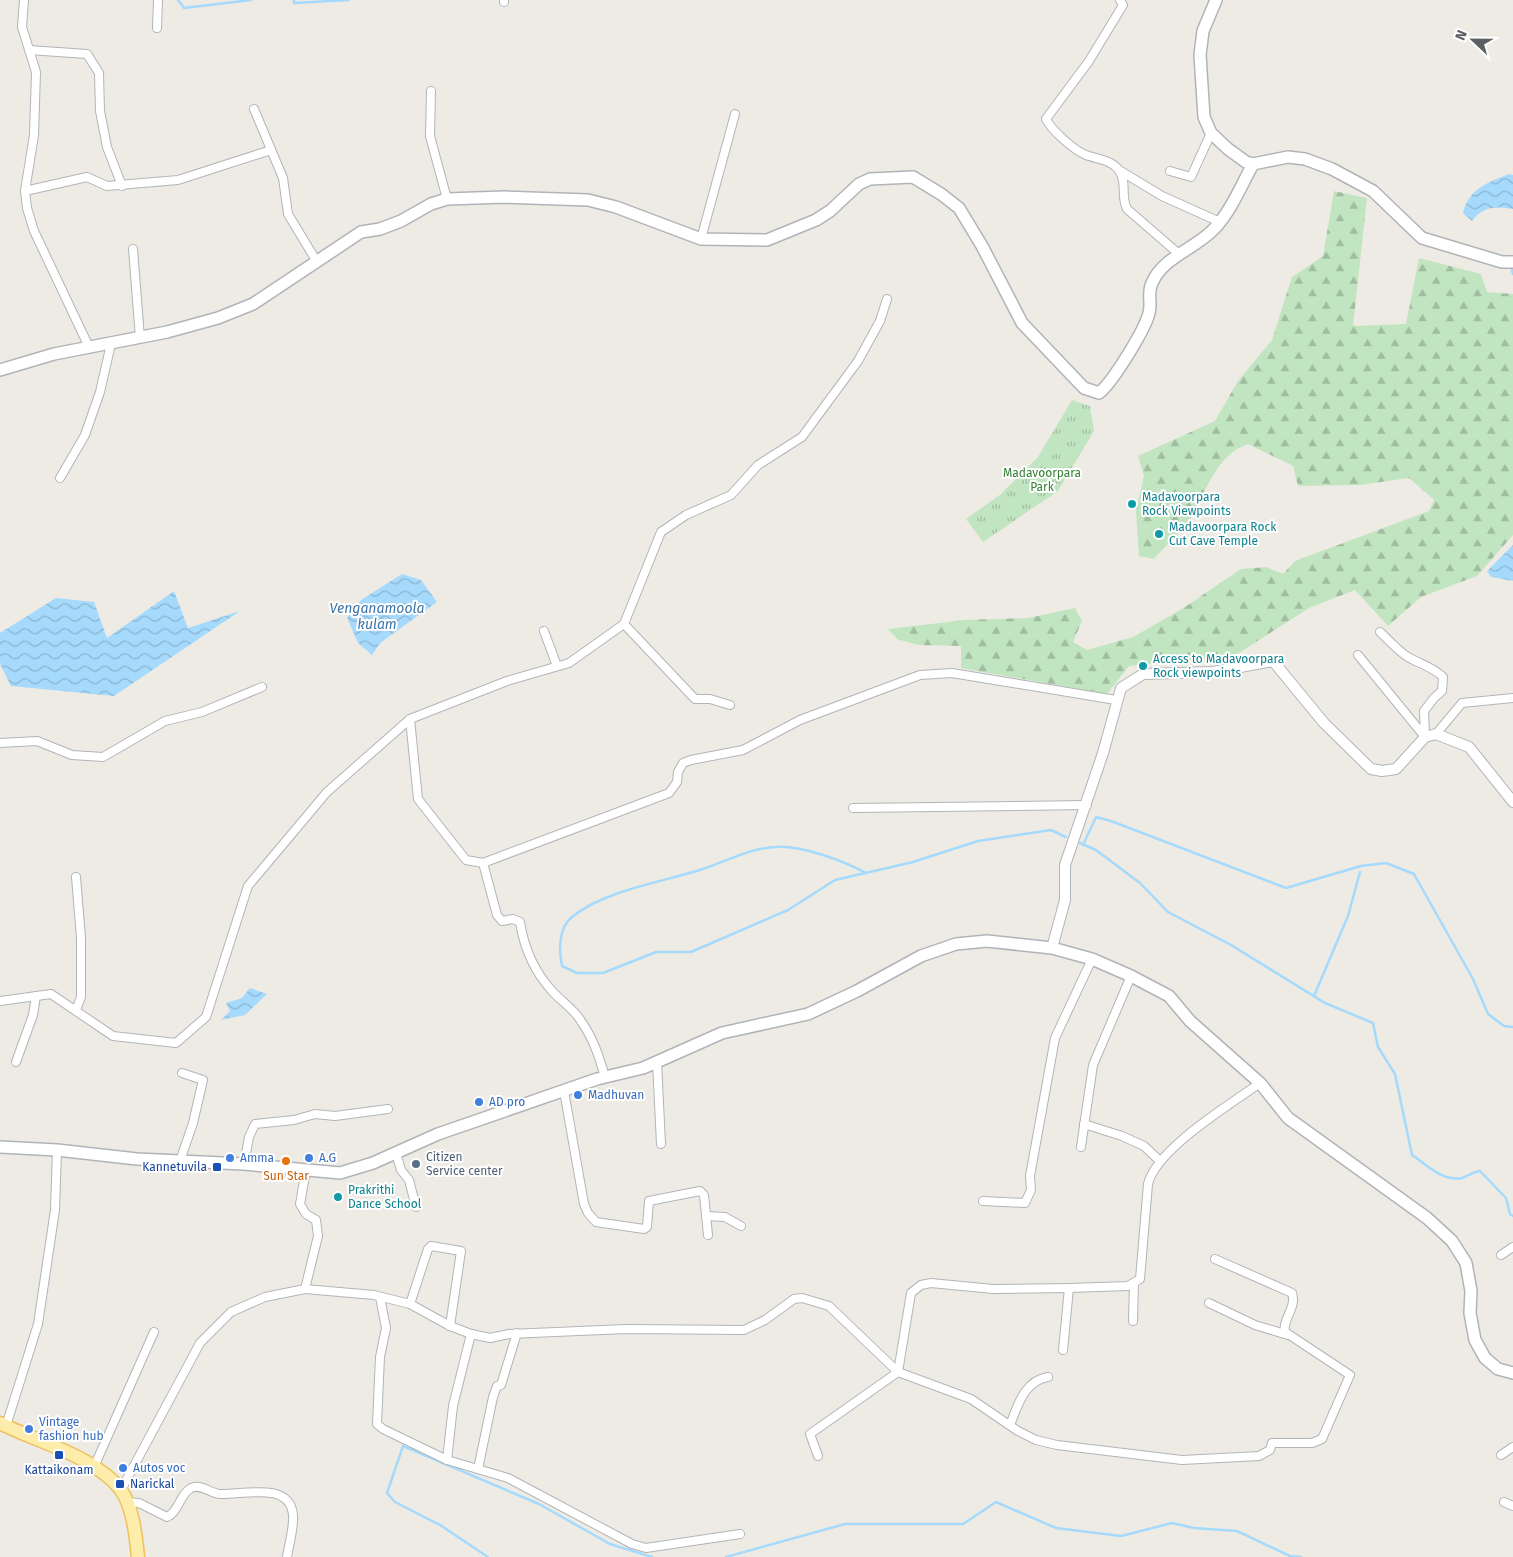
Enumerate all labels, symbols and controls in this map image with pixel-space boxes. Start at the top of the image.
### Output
north arrow [1448,15,1498,65]
text: N [1452,28,1471,43]
park label: Madavoorpara Park [1003,466,1081,494]
place label: Madavoorpara Rock Viewpoints [1142,490,1231,518]
marker: Madavoorpara Rock Viewpoints [1126,498,1138,510]
place label: Madavoorpara Rock Cut Cave Temple [1169,520,1277,548]
marker: Madavoorpara Rock Cut Cave Temple [1153,528,1165,540]
water label: Venganamoola kulam [330,600,424,633]
place label: Access to Madavoorpara Rock viewpoints [1153,652,1284,680]
marker: Access to Madavoorpara Rock viewpoints [1137,660,1149,672]
place label: Madhuvan [588,1088,644,1102]
marker: Madhuvan [572,1089,584,1101]
place label: AD pro [489,1095,525,1109]
marker: AD pro [473,1096,485,1108]
place label: Citizen Service center [426,1150,503,1178]
place label: Amma [240,1151,274,1165]
place label: A.G [319,1151,336,1165]
marker: Amma [224,1152,236,1164]
marker: A.G [303,1152,315,1164]
marker: Sun Star [280,1155,292,1167]
marker: Citizen Service center [410,1158,422,1170]
place label: Kannetuvila [142,1160,207,1174]
marker: Kannetuvila [211,1161,223,1173]
place label: Sun Star [263,1169,309,1183]
place label: Prakrithi Dance School [348,1183,422,1211]
marker: Prakrithi Dance School [332,1191,344,1203]
place label: Vintage fashion hub [39,1415,104,1443]
marker: Vintage fashion hub [23,1423,35,1435]
marker: Kattaikonam [53,1449,65,1461]
place label: Autos voc [133,1461,186,1475]
marker: Autos voc [117,1462,129,1474]
place label: Kattaikonam [25,1463,93,1477]
place label: Narickal [130,1477,175,1491]
marker: Narickal [114,1478,126,1490]

